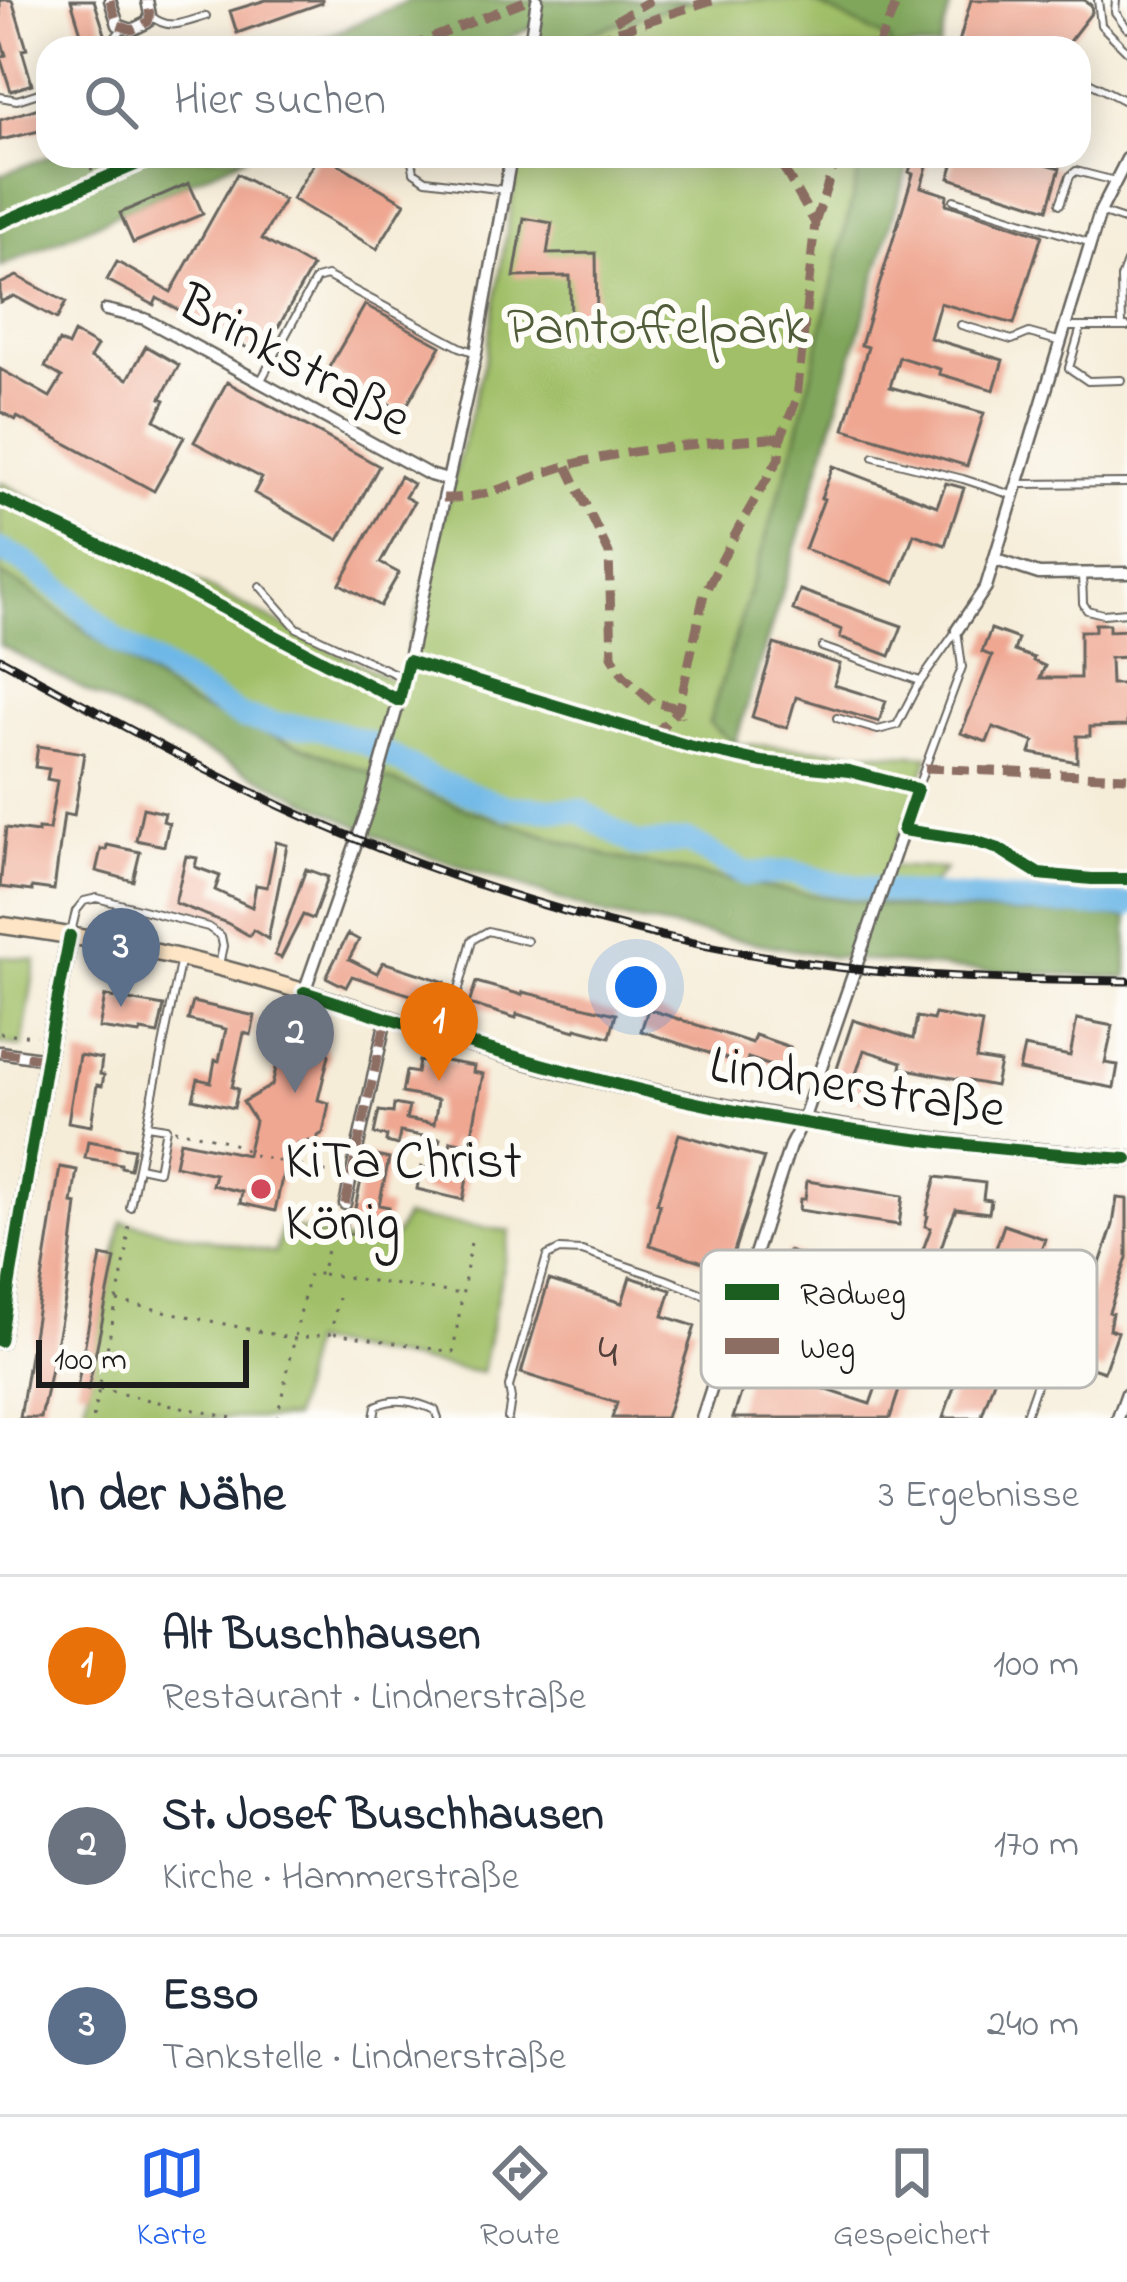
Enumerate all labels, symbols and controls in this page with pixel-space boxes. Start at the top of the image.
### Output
search box [36,36,1091,168]
icon: search [78,69,144,135]
text: Hier suchen [174,69,386,135]
street label: Brinkstraße [160,266,425,460]
park label: Pantoffelpark [507,291,808,369]
pin: 3 [82,908,160,1007]
your location [606,957,666,1017]
pin: 1 [400,982,478,1081]
pin: 2 [256,994,334,1093]
street label: Lindnerstraße [704,1028,1011,1152]
place label: KiTa Christ König [285,1125,522,1266]
marker: KiTa Christ König [248,1176,274,1202]
legend [701,1250,1097,1388]
text: Radweg [800,1272,906,1320]
house number: 4 [598,1319,618,1389]
text: Weg [800,1326,855,1374]
scale bar [36,1334,249,1387]
text: 100 m [54,1337,127,1385]
text: In der Nähe [48,1459,285,1534]
text: 3 Ergebnisse [878,1468,1079,1525]
text: Alt Buschhausen [162,1604,480,1670]
text: 1 [81,1637,93,1694]
text: 100 m [993,1637,1079,1694]
text: Restaurant · Lindnerstraße [162,1670,586,1727]
text: St. Josef Buschhausen [162,1784,604,1850]
text: 2 [77,1817,97,1874]
text: 170 m [994,1817,1079,1874]
text: Kirche · Hammerstraße [162,1850,519,1907]
text: Esso [162,1964,258,2030]
text: 3 [79,1997,95,2054]
text: 240 m [987,1997,1079,2054]
text: Tankstelle · Lindnerstraße [162,2030,566,2087]
tab: Karte [137,2140,207,2260]
tab: Route [480,2140,560,2260]
tab: Gespeichert [833,2140,990,2260]

